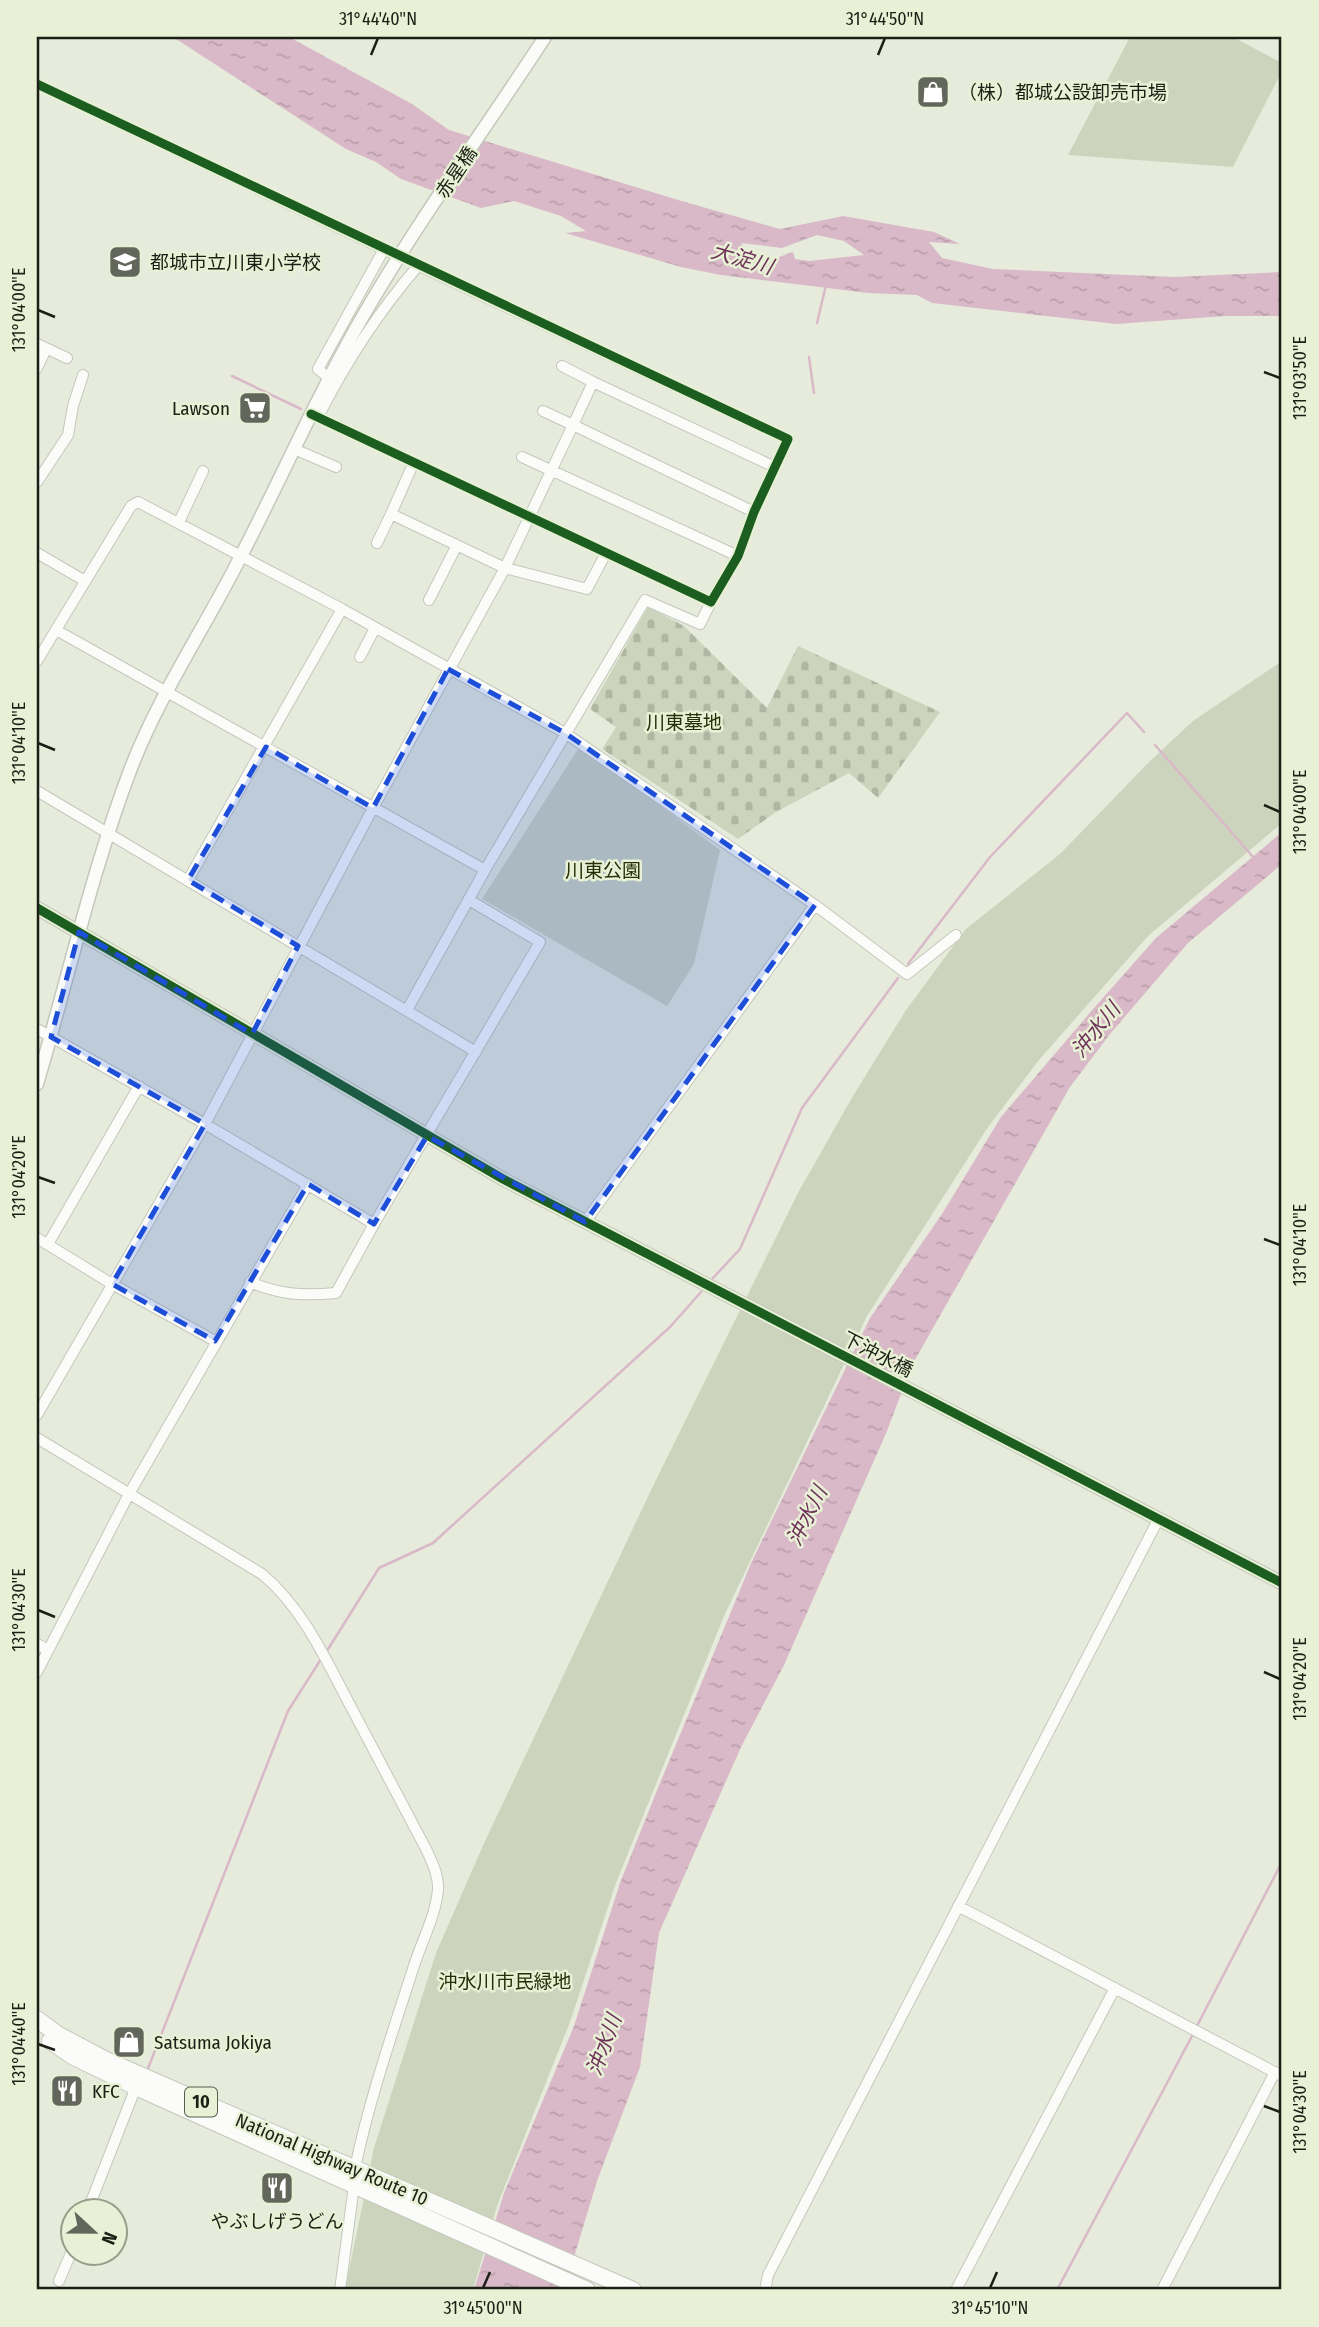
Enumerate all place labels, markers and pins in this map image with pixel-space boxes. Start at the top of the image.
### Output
shop icon: （株）都城公設卸売市場 [914,73,952,111]
place label: （株）都城公設卸売市場 [958,81,1167,104]
school or university icon: 都城市立川東小学校 [106,243,144,281]
place label: 都城市立川東小学校 [150,251,321,274]
supermarket icon: Lawson [236,389,274,427]
place label: Lawson [172,397,230,420]
shop icon: Satsuma Jokiya [110,2023,148,2061]
place label: Satsuma Jokiya [154,2031,272,2054]
restaurant icon: KFC [48,2072,86,2110]
place label: KFC [92,2080,120,2103]
restaurant icon: やぶしげうどん [258,2169,296,2207]
place label: やぶしげうどん [210,2210,344,2233]

